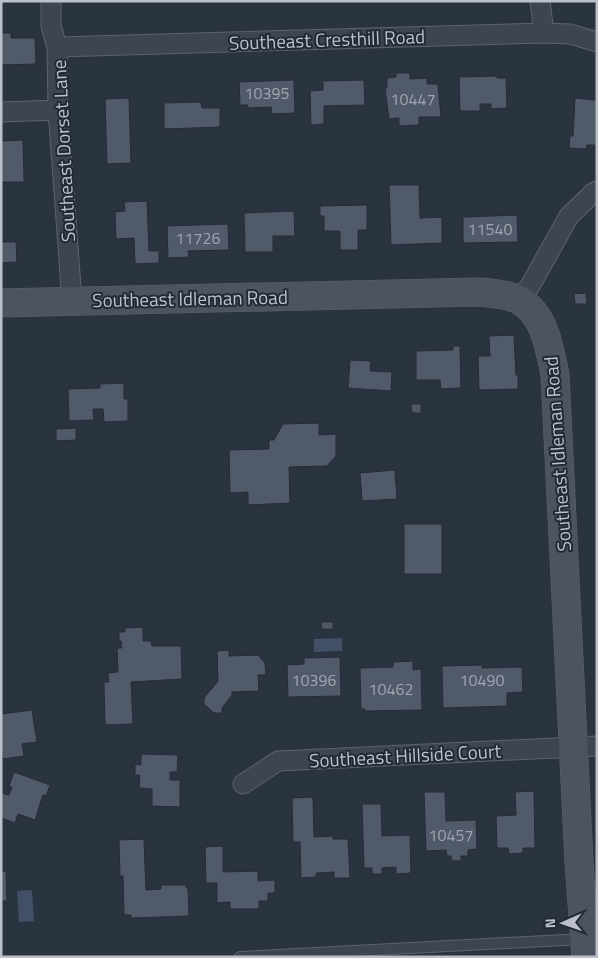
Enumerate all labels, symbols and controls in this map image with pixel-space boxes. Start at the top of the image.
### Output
street label: Southeast Cresthill Road [228,21,426,57]
street label: Southeast Dorset Lane [44,59,82,243]
house number: 10395 [245,81,289,105]
house number: 10447 [391,87,435,111]
house number: 11540 [468,217,512,241]
house number: 11726 [176,226,220,250]
street label: Southeast Idleman Road [92,282,288,314]
street label: Southeast Idleman Road [536,355,578,553]
house number: 10396 [292,668,336,692]
house number: 10490 [460,668,504,692]
house number: 10462 [369,677,413,701]
street label: Southeast Hillside Court [308,735,502,775]
house number: 10457 [429,823,473,847]
north arrow [538,898,588,948]
text: N [539,918,560,929]

